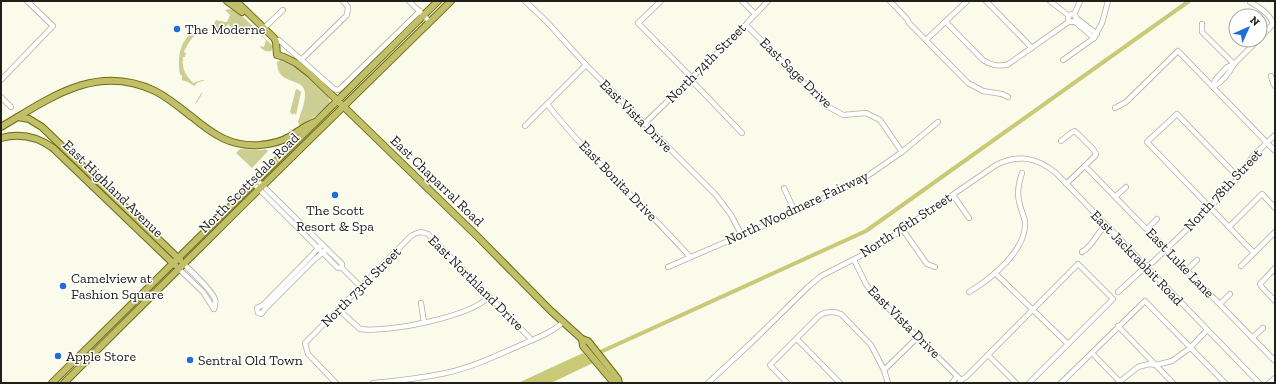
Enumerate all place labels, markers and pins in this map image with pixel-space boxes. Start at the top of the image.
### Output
place label: The Moderne [185,21,266,38]
marker: The Moderne [172,24,182,34]
marker: The Scott Resort & Spa [330,190,340,200]
place label: The Scott Resort & Spa [296,202,374,235]
place label: Camelview at Fashion Square [71,270,164,303]
marker: Camelview at Fashion Square [58,281,68,291]
place label: Apple Store [66,348,137,365]
marker: Apple Store [53,351,63,361]
place label: Sentral Old Town [198,352,303,369]
marker: Sentral Old Town [185,355,195,365]

